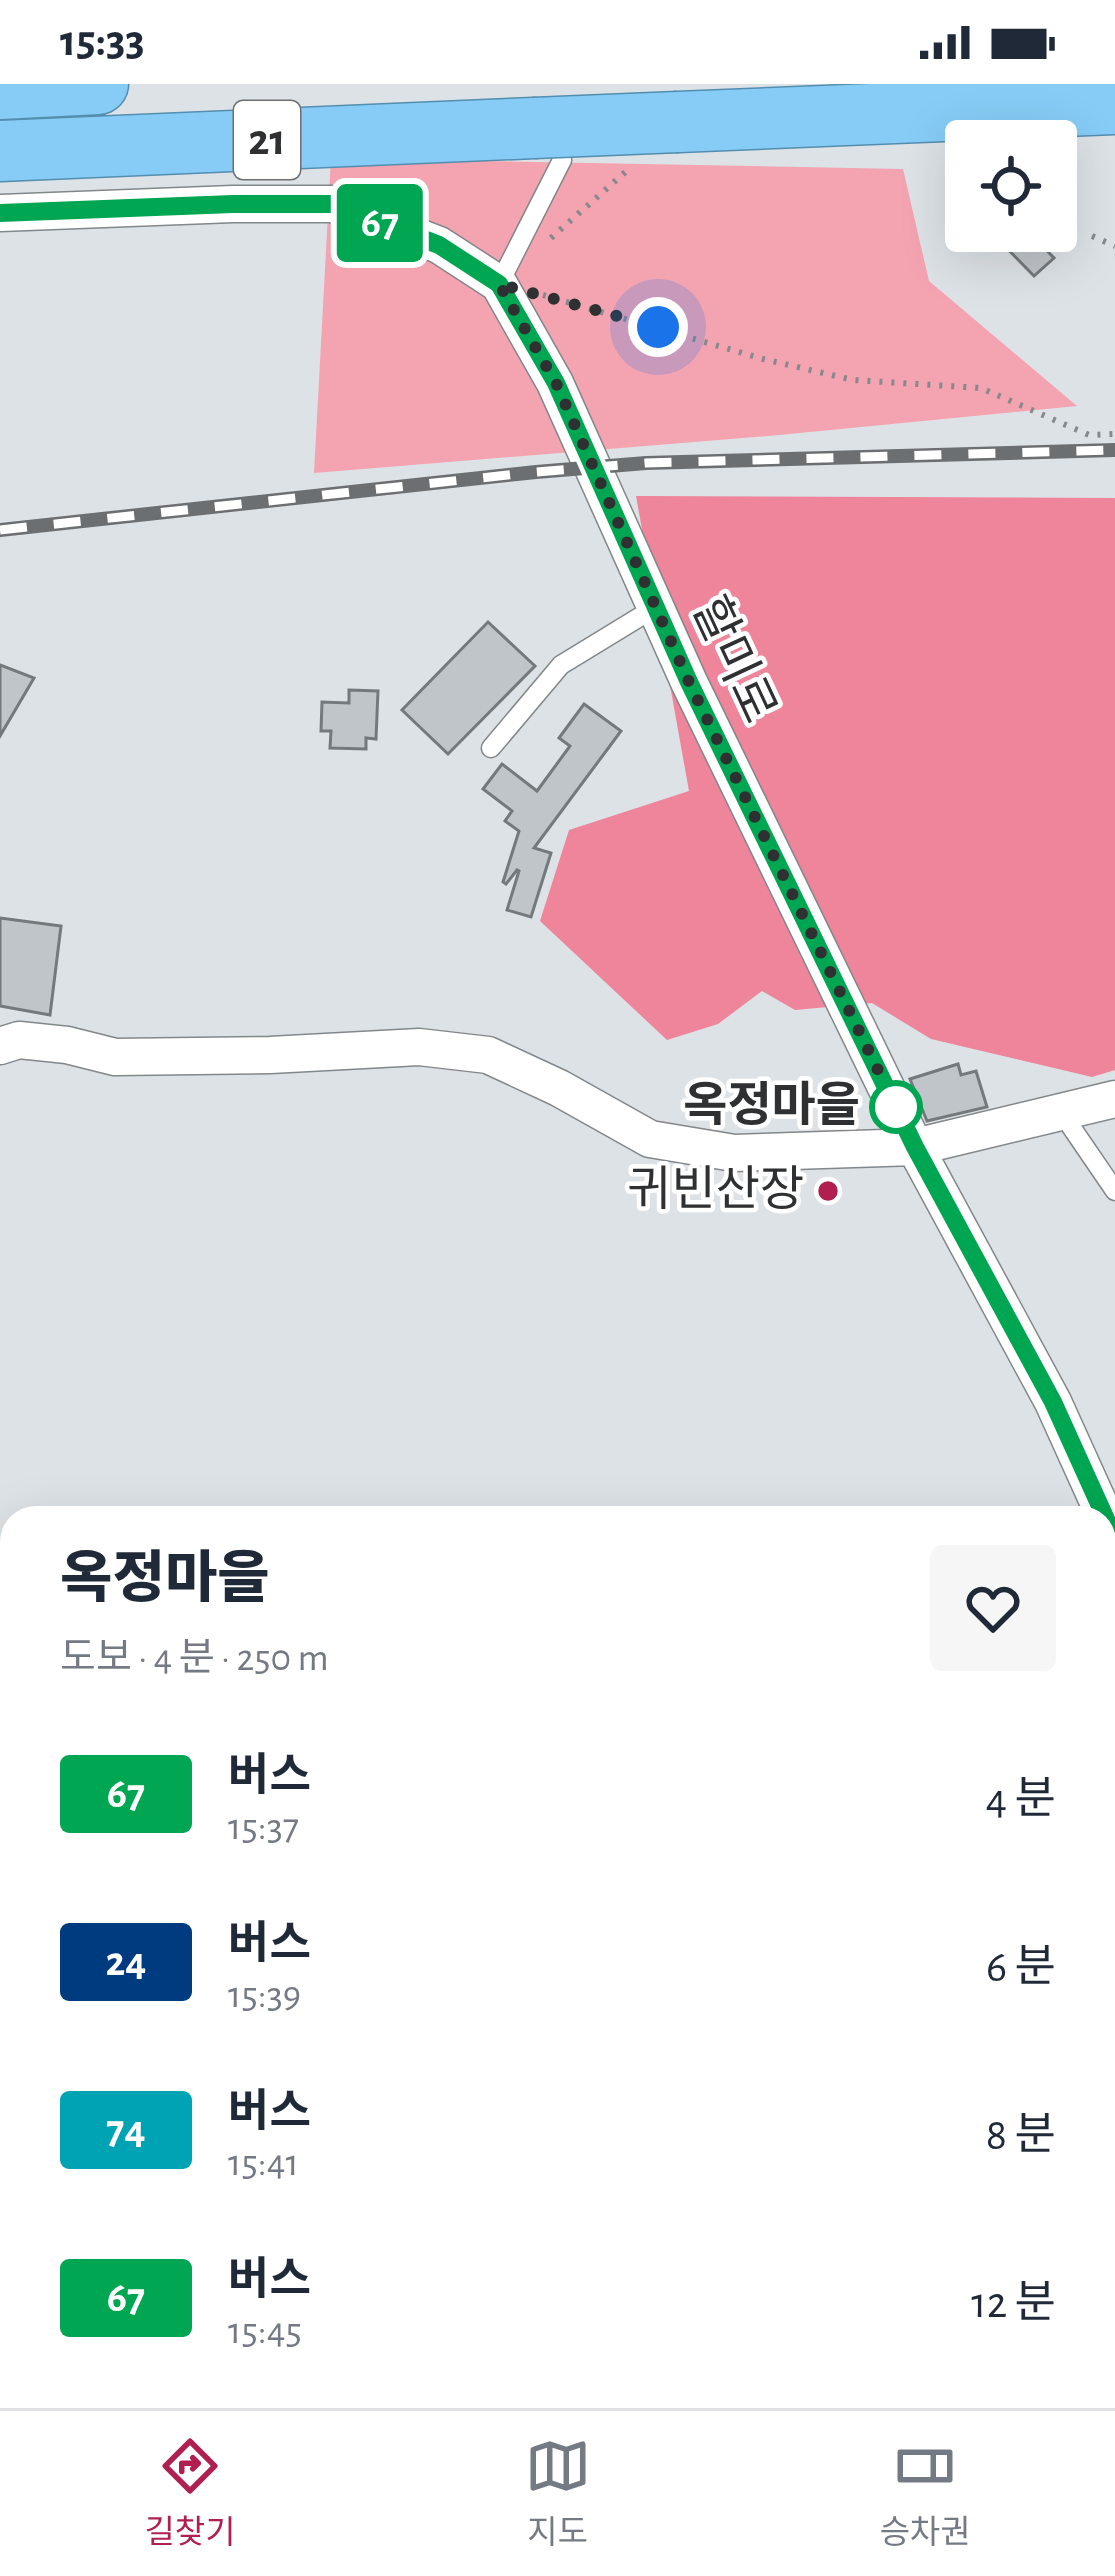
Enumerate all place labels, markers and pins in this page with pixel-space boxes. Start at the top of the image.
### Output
place label: 옥정마을 [683,1080,860,1131]
marker: 옥정마을 [871,1082,921,1132]
place label: 귀빈산장 [627,1165,804,1215]
marker: 귀빈산장 [815,1178,841,1204]

